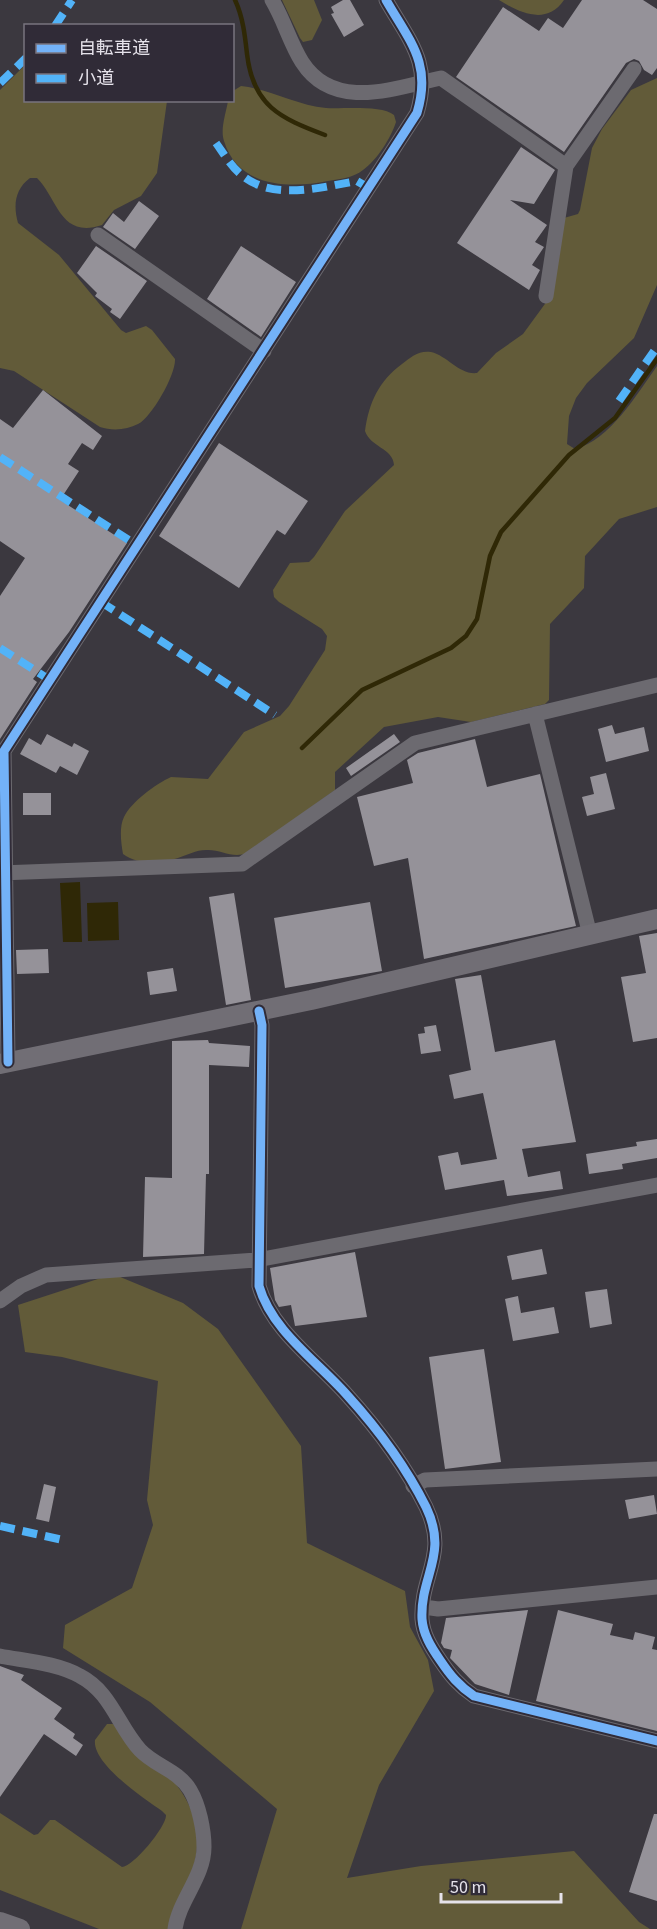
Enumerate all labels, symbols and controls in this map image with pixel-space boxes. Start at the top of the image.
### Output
legend [24,24,234,102]
text: 自転車道 [78,36,150,61]
text: 小道 [78,66,114,91]
scale bar [441,1866,561,1904]
text: 50 m [450,1875,486,1900]

